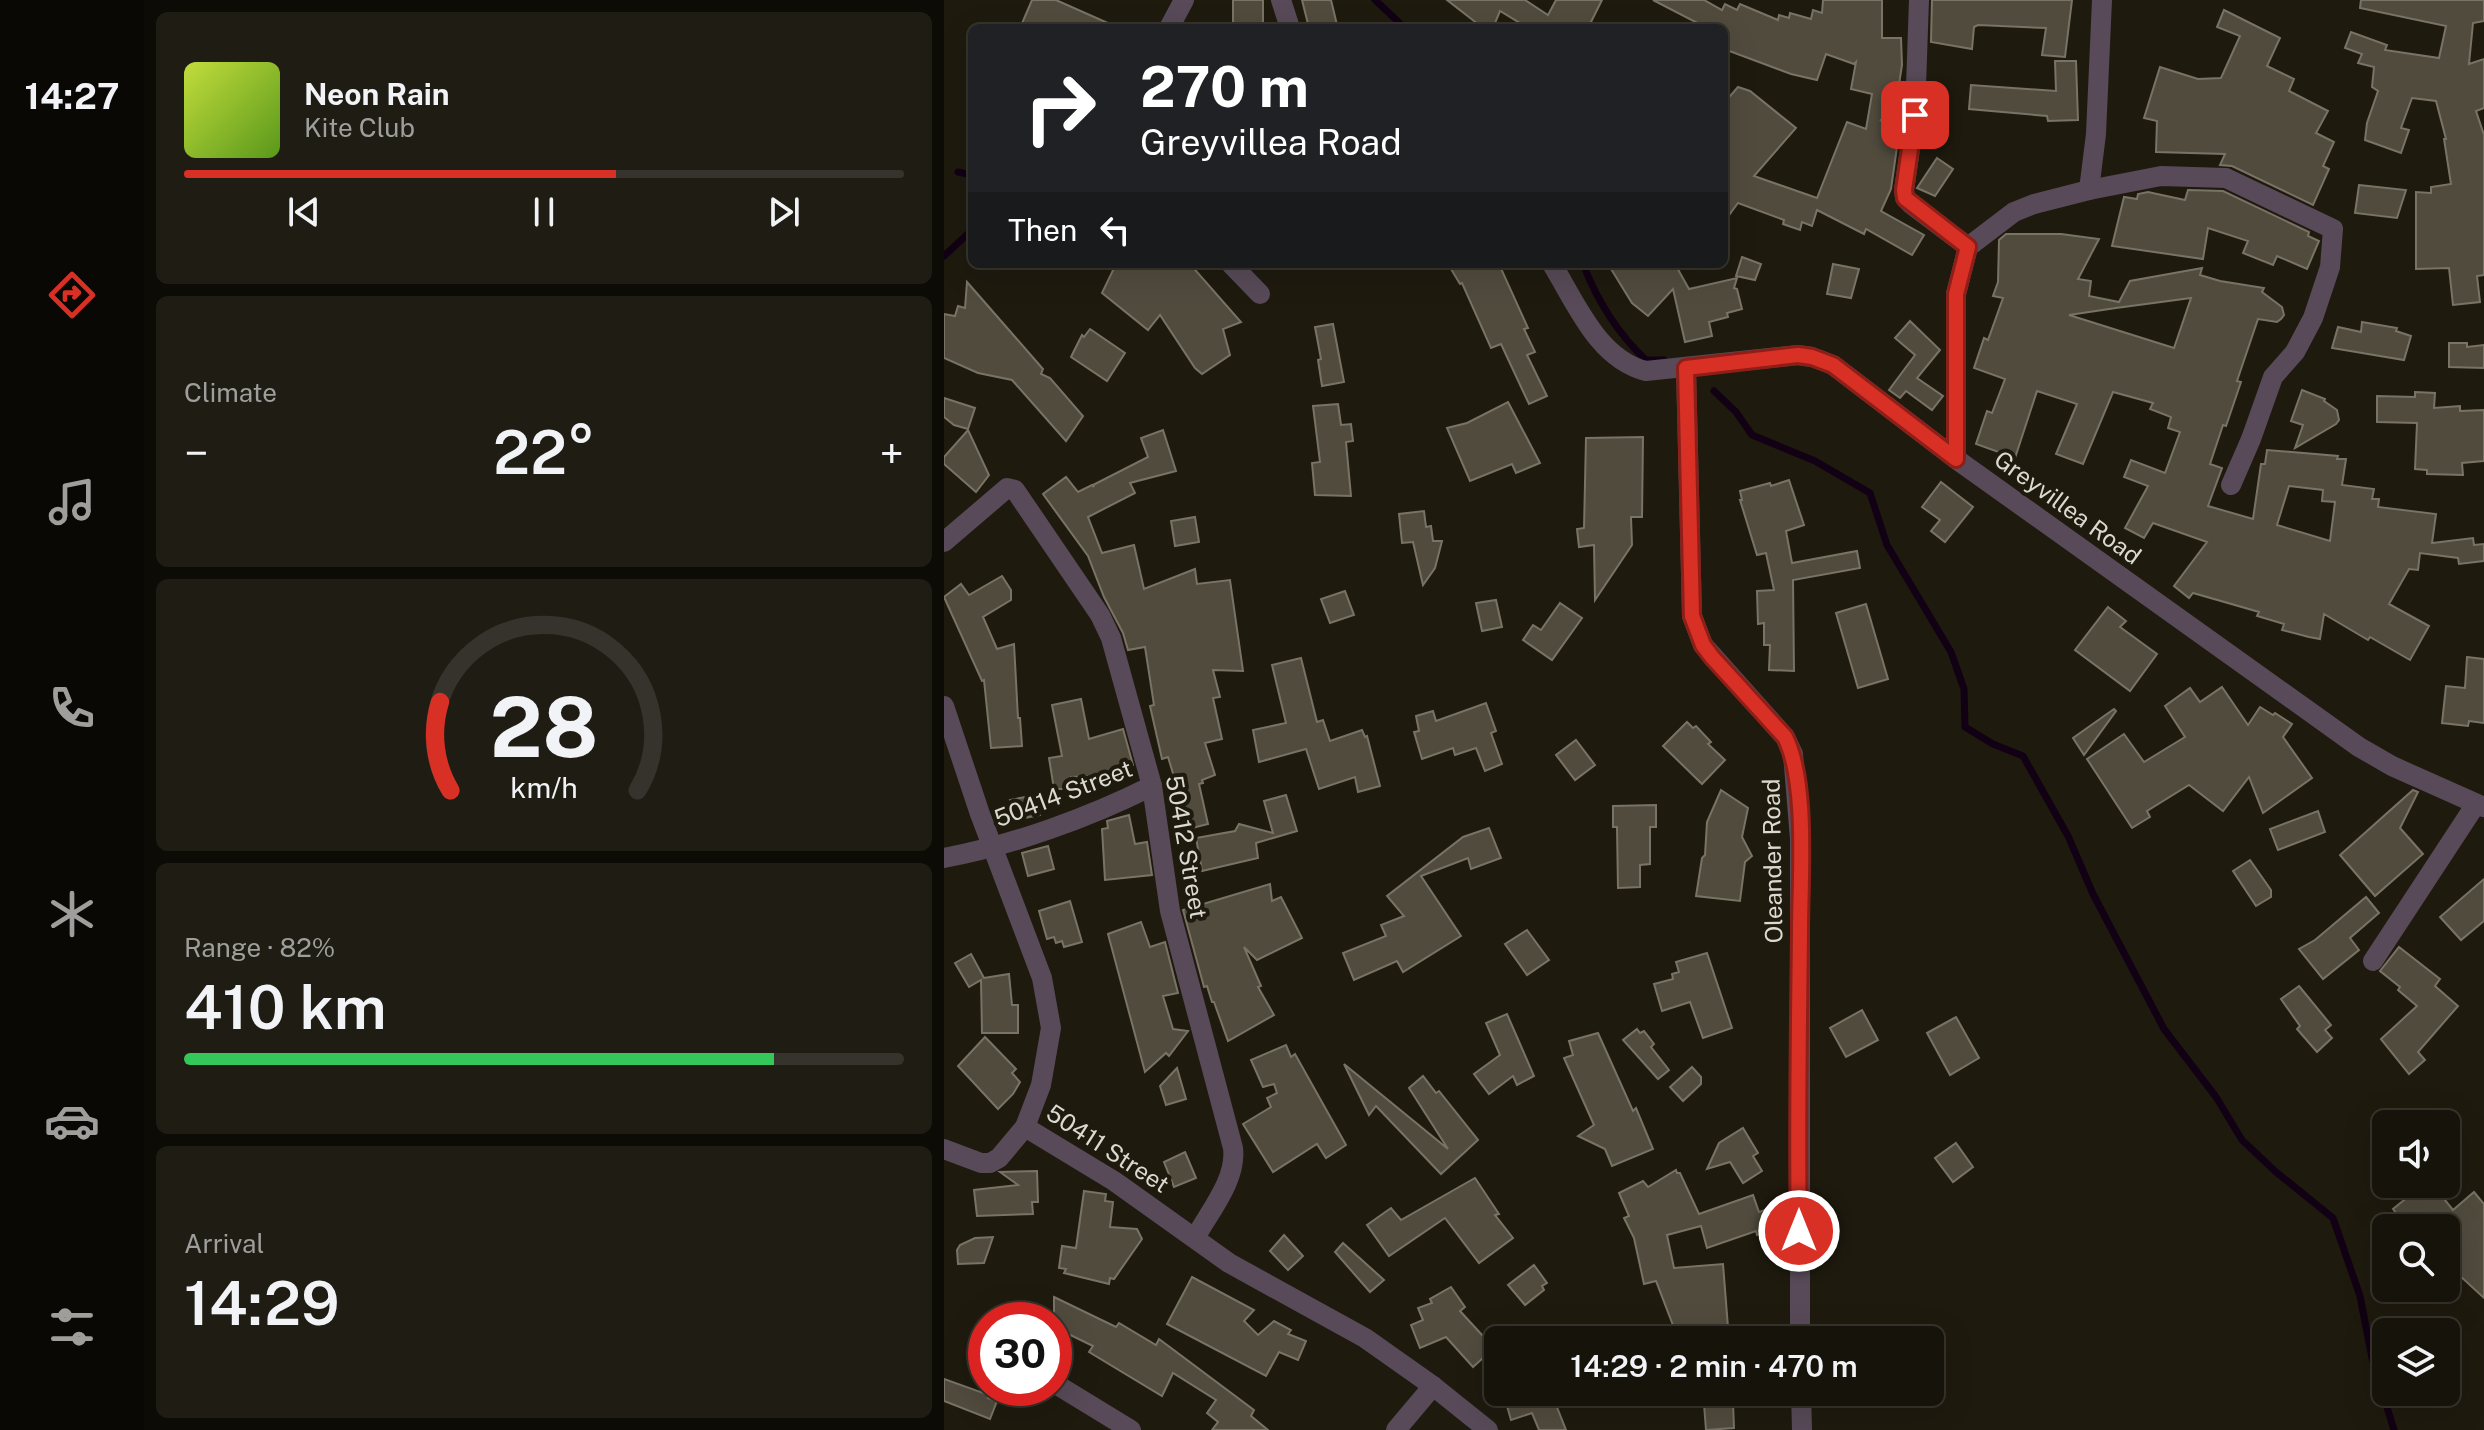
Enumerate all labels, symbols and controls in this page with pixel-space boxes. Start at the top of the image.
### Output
text: 270 m [1140,54,1309,120]
icon: right [1008,56,1112,160]
text: 14:27 [25,75,119,117]
text: Neon Rain [304,76,450,112]
pin [1881,81,1949,149]
icon: arrive [1893,93,1937,137]
text: Kite Club [304,112,415,143]
text: Greyvillea Road [1140,121,1402,163]
icon: previous [282,190,326,234]
icon: pause [522,190,566,234]
icon: next [762,190,806,234]
icon: left [1093,208,1137,252]
text: Then [1008,212,1077,248]
icon: directions [44,267,100,323]
text: Climate [184,377,277,408]
text: 22° [493,417,595,488]
text: − [184,427,208,479]
text: + [880,427,904,479]
street label: Greyvillea Road [1989,444,2147,570]
icon: music [44,474,100,530]
text: 28 [490,678,598,776]
icon: phone [44,680,100,736]
street label: 50414 Street [990,754,1136,832]
text: km/h [510,771,578,804]
street label: 50412 Street [1161,773,1213,921]
street label: Oleander Road [1757,778,1787,944]
icon: climate [44,886,100,942]
text: Range · 82% [184,932,335,963]
text: 410 km [184,972,387,1043]
icon: car [44,1093,100,1149]
street label: 50411 Street [1041,1098,1175,1198]
map controls [2372,1110,2460,1406]
button: sound [2372,1110,2460,1198]
position arrow [1757,1189,1841,1273]
button: search [2372,1214,2460,1302]
text: Arrival [184,1228,264,1259]
text: 14:29 [184,1268,340,1339]
icon: filters [44,1299,100,1355]
speed limit sign: 30 [968,1302,1072,1406]
button: layers [2372,1318,2460,1406]
text: 14:29 · 2 min · 470 m [1570,1348,1858,1384]

